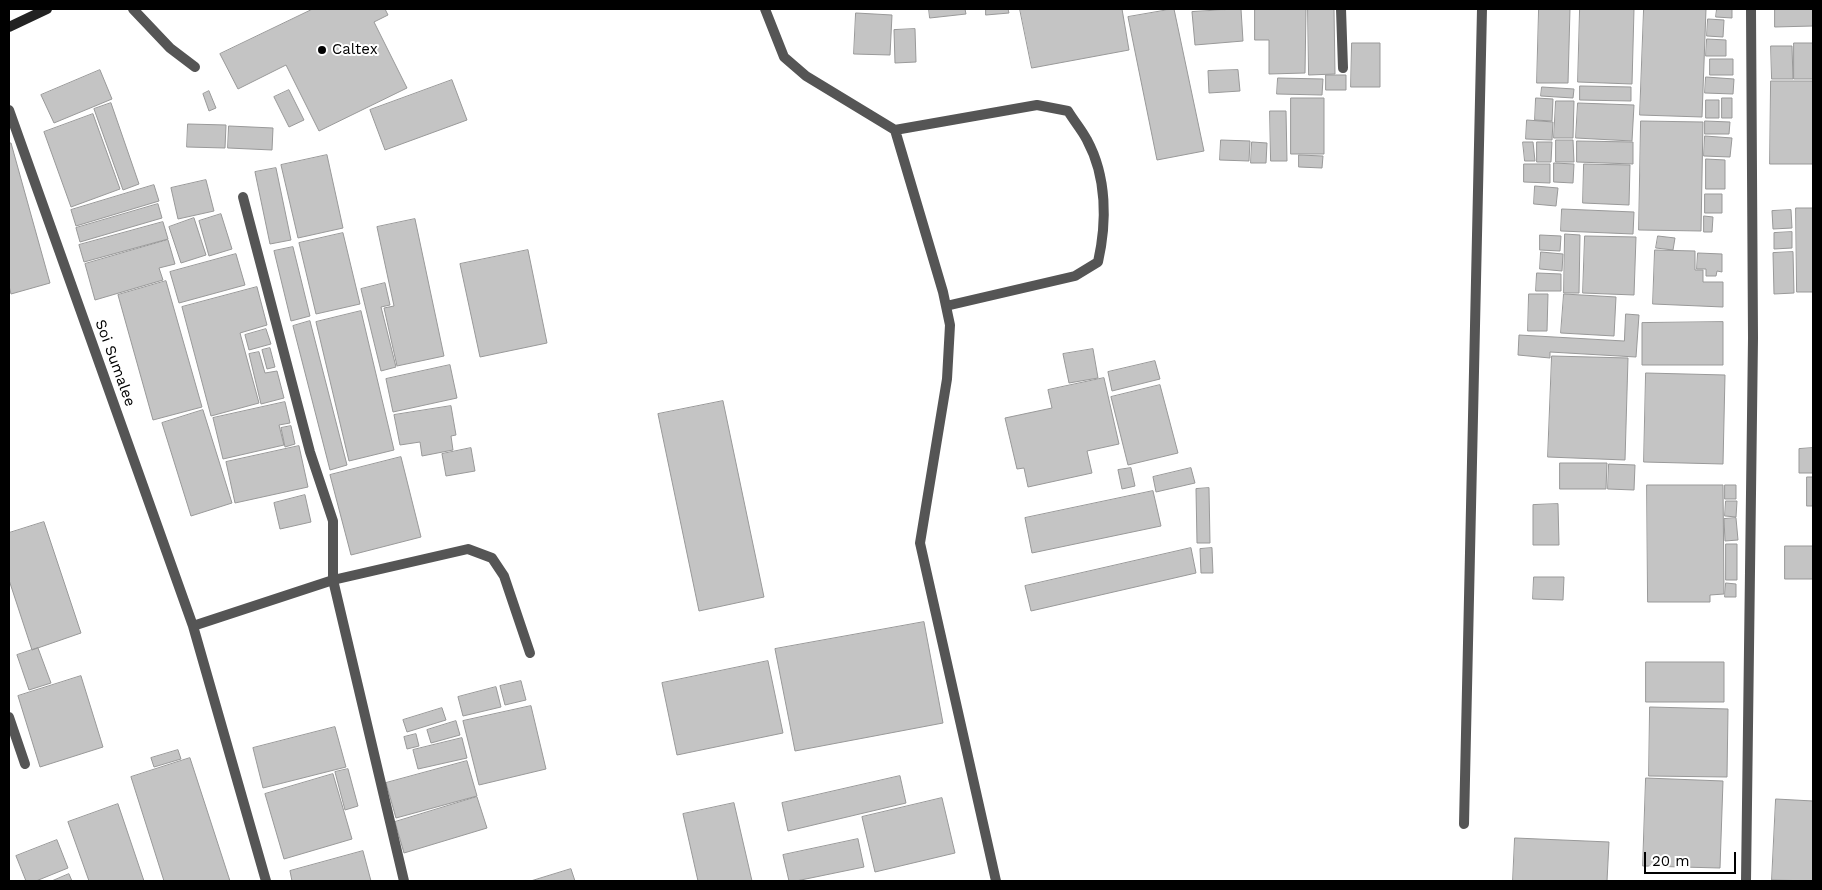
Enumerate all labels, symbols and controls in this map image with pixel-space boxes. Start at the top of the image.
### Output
place label: Caltex [332,41,378,59]
marker: Caltex [316,44,328,56]
street label: Soi Sumalee [91,317,139,409]
scale bar [1647,842,1740,874]
text: 20 m [1652,852,1690,870]

